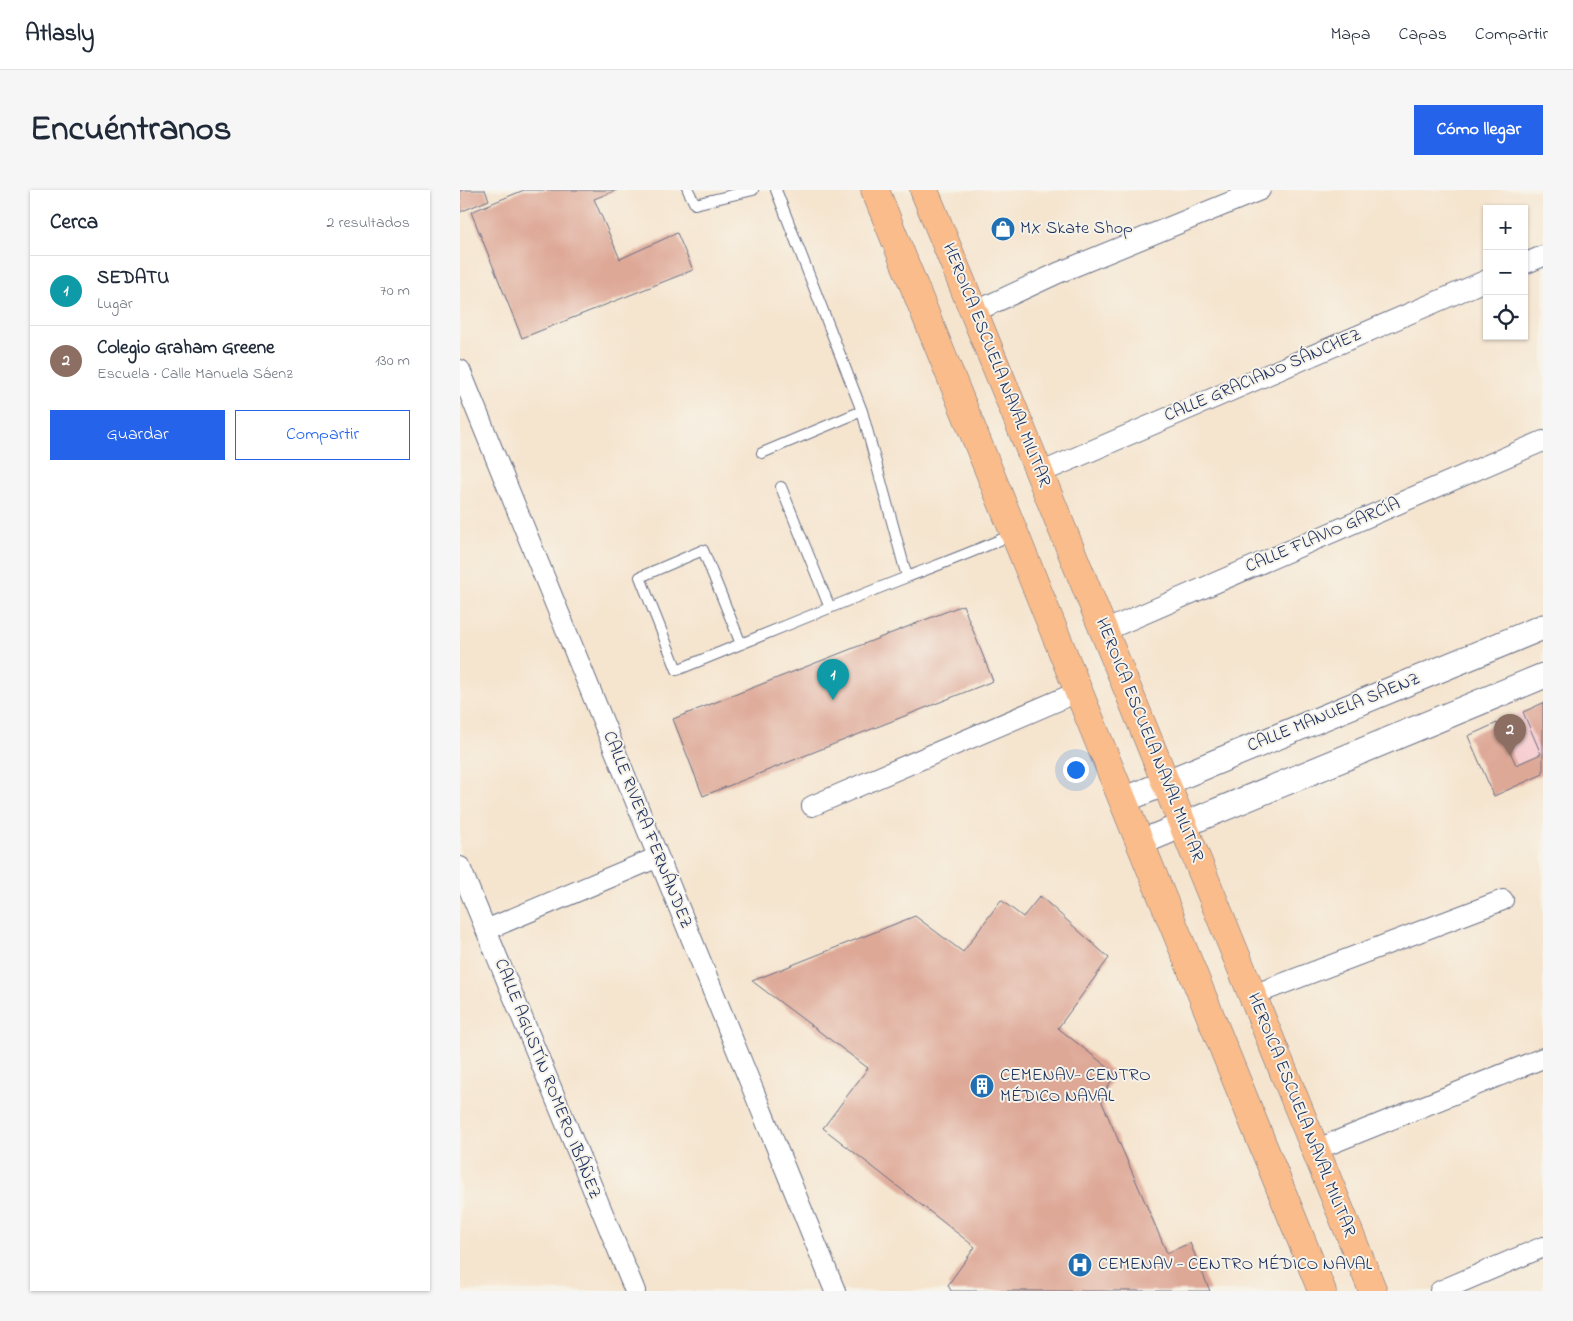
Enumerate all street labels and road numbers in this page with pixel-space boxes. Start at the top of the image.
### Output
street label: HEROICA ESCUELA NAVAL MILITAR [935,239,1057,491]
street label: CALLE GRACIANO SÁNCHEZ [1160,323,1366,429]
street label: CALLE FLAVIO GARCÍA [1242,492,1404,580]
street label: HEROICA ESCUELA NAVAL MILITAR [1088,614,1210,866]
street label: CALLE MANUELA SÁENZ [1244,666,1424,760]
street label: CALLE RIVERA FERNÁNDEZ [595,727,699,933]
street label: CALLE AGUSTÍN ROMERO IBÁÑEZ [487,955,607,1203]
street label: HEROICA ESCUELA NAVAL MILITAR [1240,989,1362,1241]

